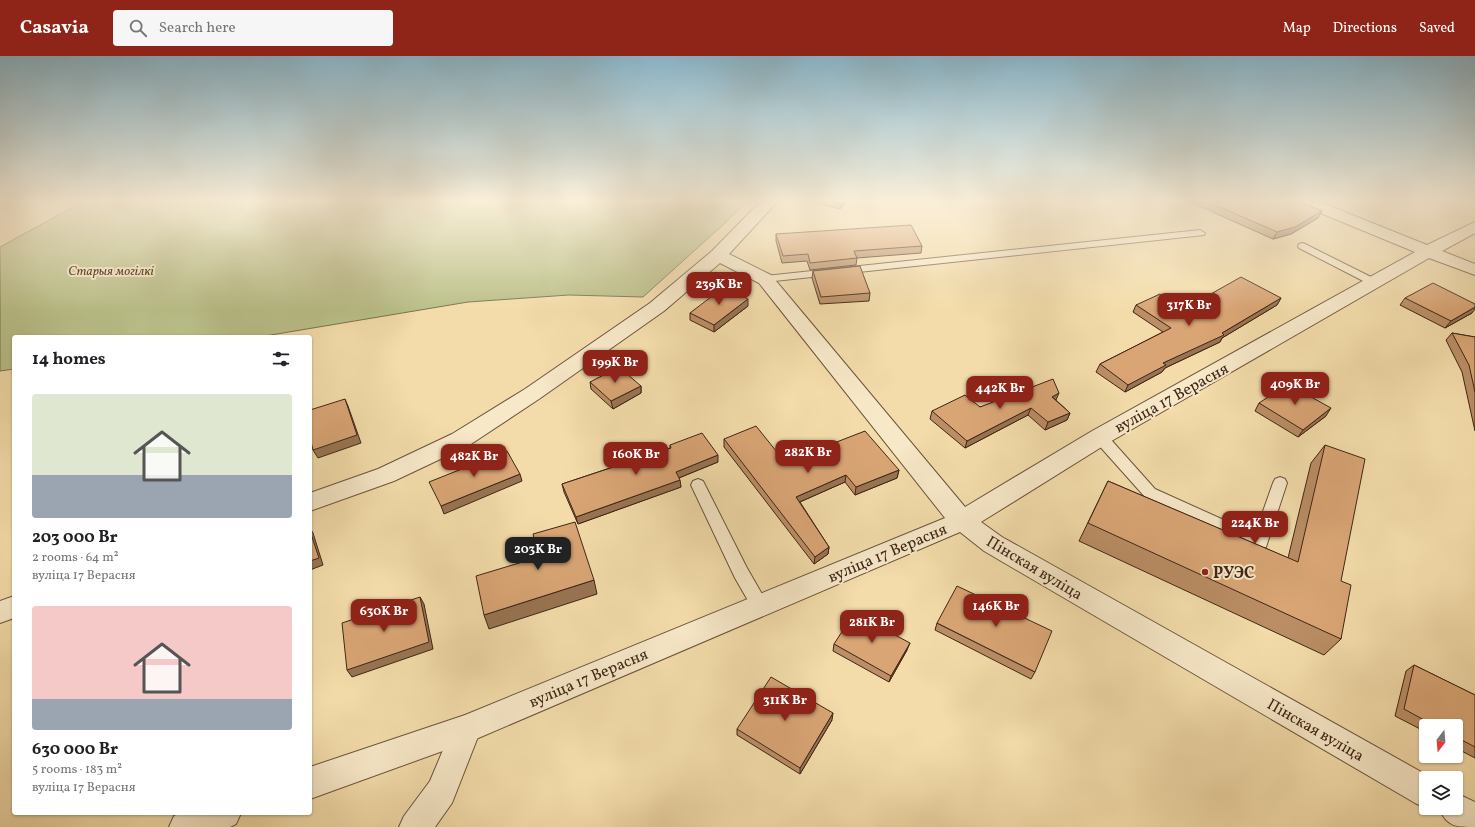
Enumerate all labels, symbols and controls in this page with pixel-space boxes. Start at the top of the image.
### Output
search box [113,10,393,46]
text: Casavia [20,15,89,41]
icon: search [127,17,149,39]
text: Search here [159,18,236,39]
text: Map [1283,19,1311,38]
text: Directions [1333,19,1397,38]
text: Saved [1419,19,1455,38]
park label: Старыя могілкі [68,263,154,281]
pin: 239K Br [682,272,756,306]
text: 239K Br [695,276,743,294]
pin: 317K Br [1152,293,1226,327]
text: 317K Br [1167,297,1211,315]
text: 14 homes [32,348,106,371]
icon: filters [270,348,292,370]
pin: 199K Br [578,350,652,384]
text: 199K Br [592,354,638,372]
street label: вуліца 17 Верасня [1111,358,1233,439]
pin: 409K Br [1258,372,1332,406]
pin: 442K Br [963,376,1037,410]
text: 409K Br [1270,376,1320,394]
text: 442K Br [975,380,1025,398]
icon: home [126,420,198,492]
pin: 282K Br [771,440,845,474]
pin: 160K Br [599,442,673,476]
pin: 482K Br [437,444,511,478]
text: 282K Br [784,444,832,462]
text: 160K Br [612,446,660,464]
text: 482K Br [450,448,498,466]
pin: 224K Br [1218,511,1292,545]
text: 224K Br [1231,515,1279,533]
street label: вуліца 17 Верасня [825,519,951,589]
text: 203 000 Br [32,526,118,549]
street label: Пінская вуліца [982,531,1086,606]
pin: 203K Br [501,537,575,571]
text: 203K Br [514,541,562,559]
text: 2 rooms · 64 m² [32,549,119,567]
place label: РУЭС [1213,563,1254,585]
text: вуліца 17 Верасня [32,567,136,585]
marker: РУЭС [1200,567,1210,577]
pin: 146K Br [959,594,1033,628]
text: 146K Br [972,598,1020,616]
pin: 630K Br [347,599,421,633]
text: 630K Br [360,603,408,621]
pin: 281K Br [835,610,909,644]
text: 281K Br [849,614,895,632]
icon: home [126,632,198,704]
street label: вуліца 17 Верасня [526,644,652,714]
pin: 311K Br [748,688,822,722]
text: 311K Br [763,692,807,710]
street label: Пінская вуліца [1262,694,1368,767]
north arrow [1419,719,1463,763]
map controls [1419,719,1463,815]
text: 630 000 Br [32,738,118,761]
text: 5 rooms · 183 m² [32,761,122,779]
button: layers [1419,771,1463,815]
text: вуліца 17 Верасня [32,779,136,797]

